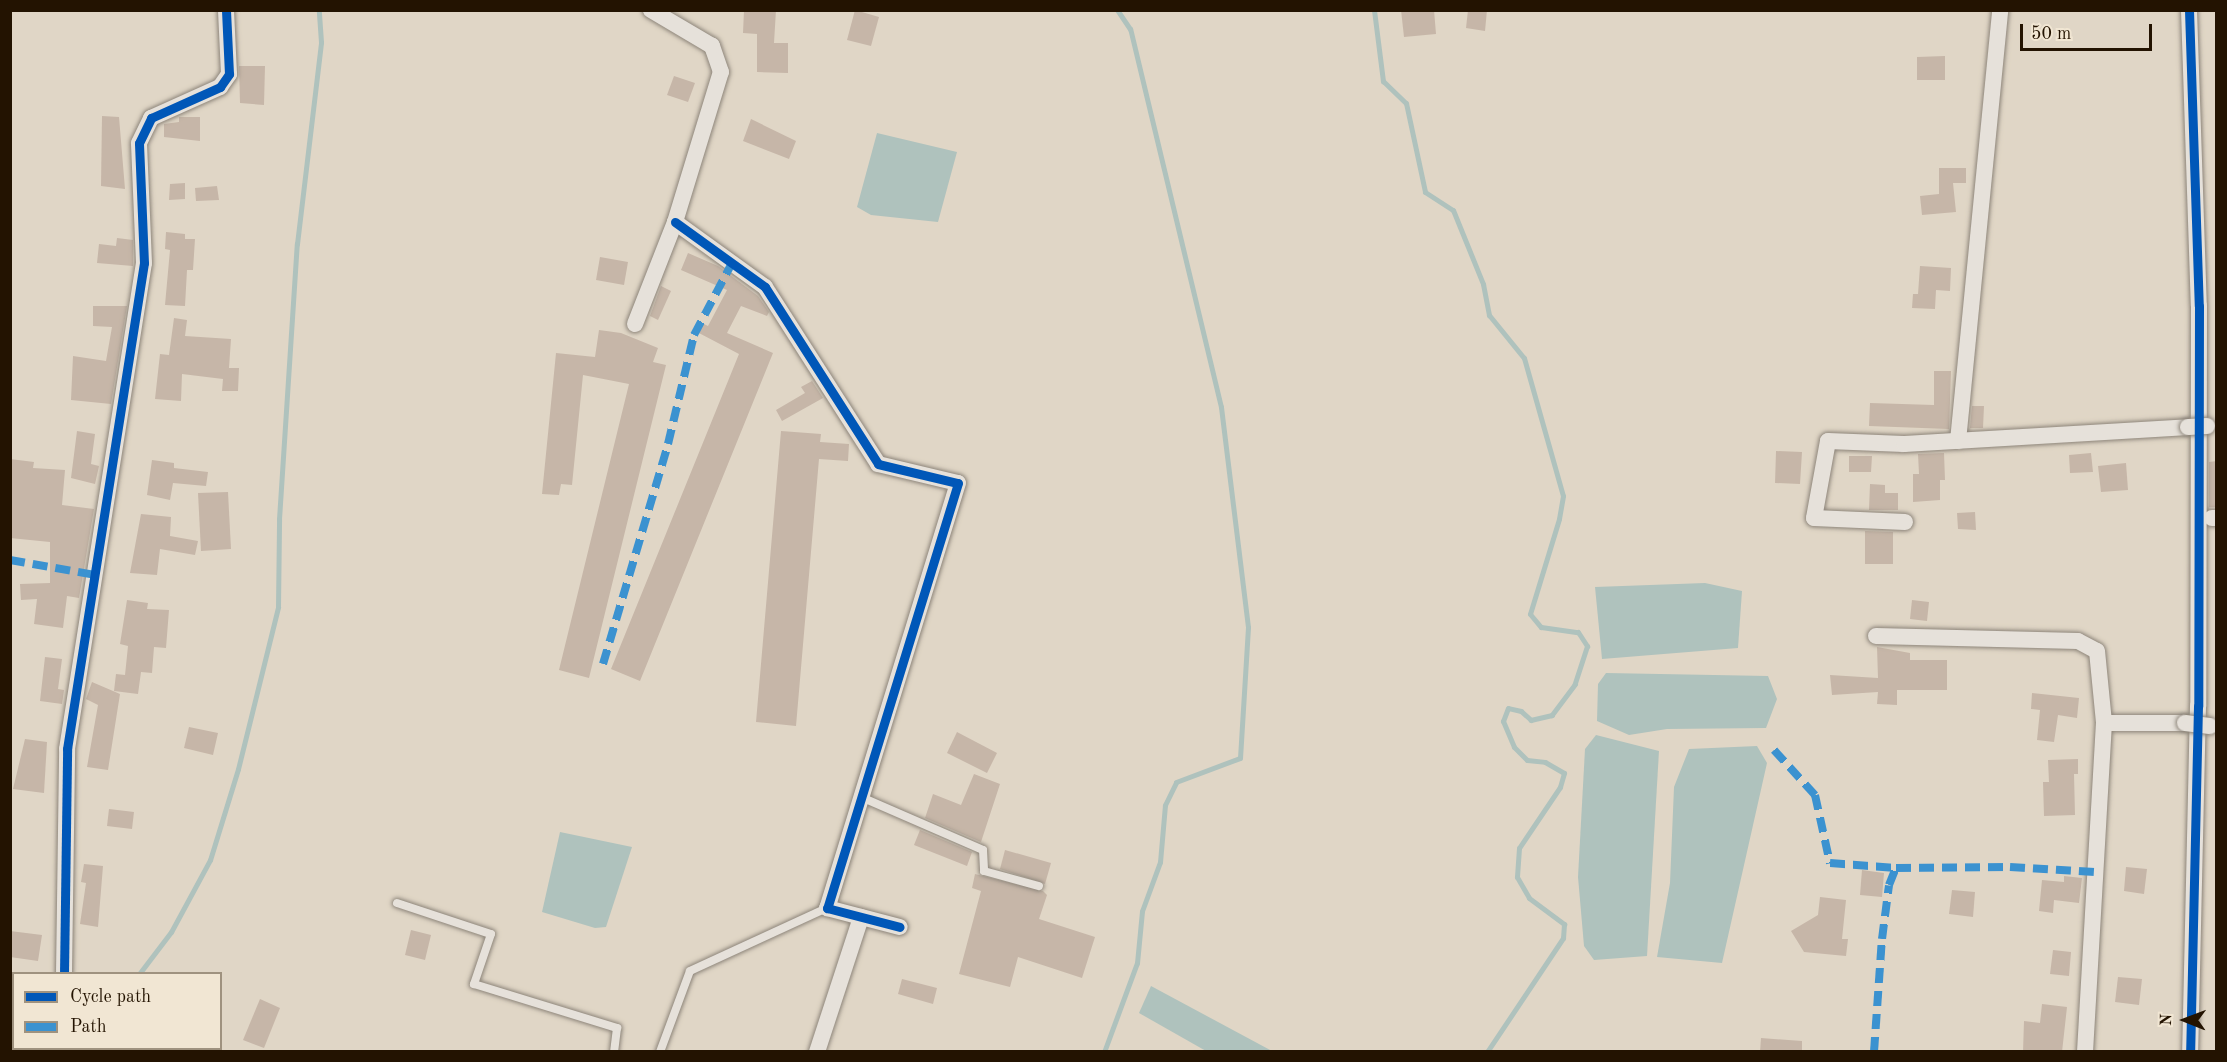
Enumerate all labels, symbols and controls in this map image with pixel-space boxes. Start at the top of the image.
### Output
scale bar [2023,12,2155,50]
text: 50 m [2031,25,2071,43]
legend [12,972,222,1050]
text: Cycle path [70,988,151,1006]
north arrow [2155,990,2215,1050]
text: N [2159,1013,2175,1026]
text: Path [70,1018,106,1036]

